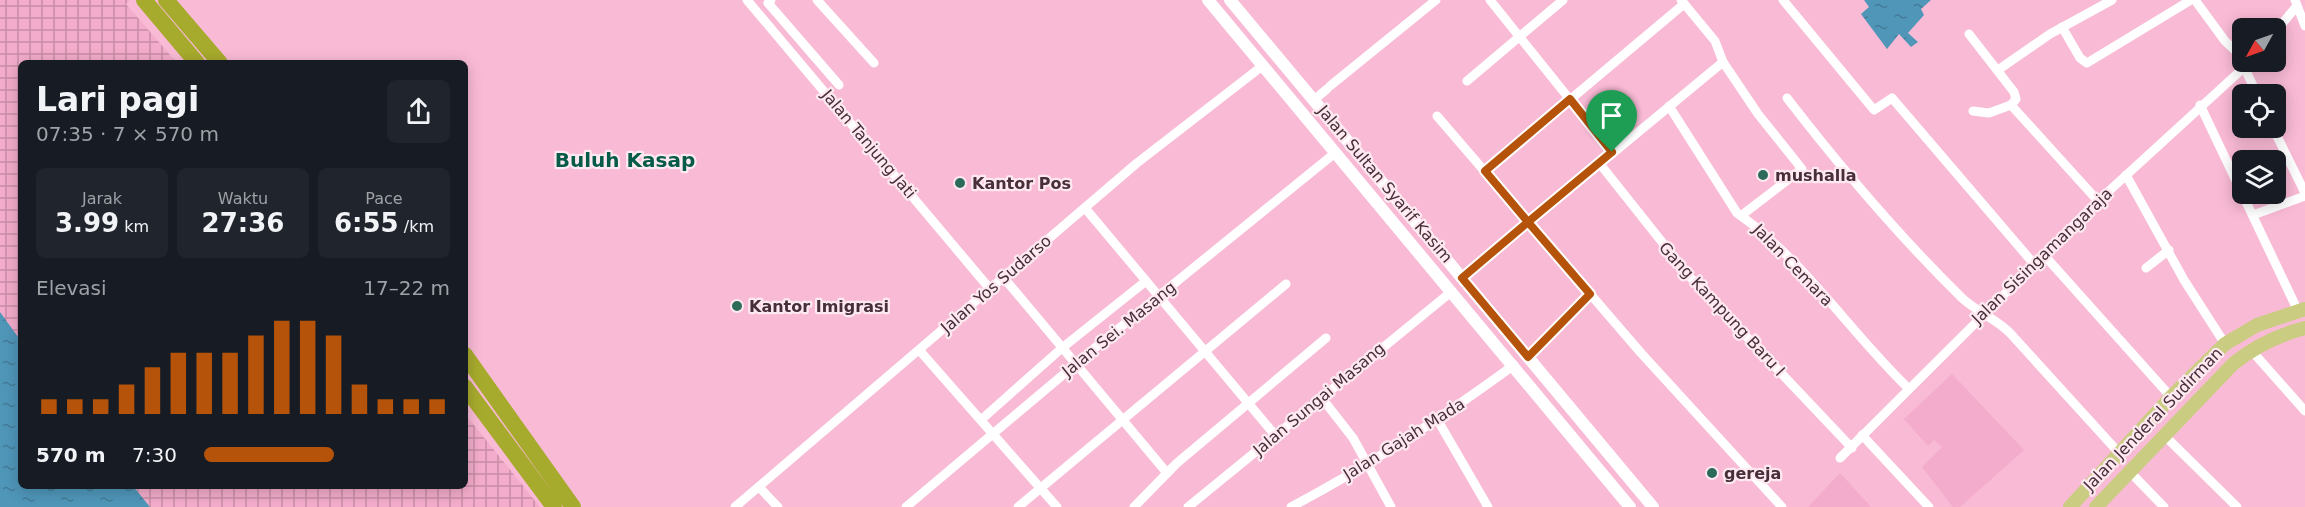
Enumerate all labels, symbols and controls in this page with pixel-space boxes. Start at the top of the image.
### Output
north arrow [2232,18,2286,72]
map controls [2232,18,2286,204]
text: Lari pagi [36,80,199,119]
button: share [387,80,450,143]
button: locate [2232,84,2286,138]
street label: Jalan Tanjung Jati [817,85,920,202]
pin [1586,90,1637,152]
icon: arrive [1595,99,1628,132]
street label: Jalan Sultan Syarif Kasim [1313,101,1456,267]
text: 07:35 · 7 × 570 m [36,122,219,146]
district label: Buluh Kasap [555,148,695,172]
button: layers [2232,150,2286,204]
place label: mushalla [1775,166,1857,185]
marker: mushalla [1756,168,1770,182]
place label: Kantor Pos [972,174,1071,193]
marker: Kantor Pos [953,176,967,190]
street label: Jalan Sisingamangaraja [1967,184,2116,329]
text: Jarak [82,189,122,208]
text: Waktu [218,189,268,208]
text: Pace [365,189,403,208]
text: 3.99 [55,208,119,238]
text: 27:36 [202,208,284,238]
text: 6:55 [334,208,399,238]
text: km [119,217,149,236]
text: /km [399,217,434,236]
street label: Jalan Cemara [1748,219,1837,310]
street label: Jalan Yos Sudarso [936,231,1055,338]
street label: Gang Kampung Baru I [1655,238,1789,380]
text: Elevasi [36,276,107,300]
text: 17–22 m [363,276,450,300]
street label: Jalan Sei. Masang [1058,277,1180,381]
place label: Kantor Imigrasi [749,297,889,316]
marker: Kantor Imigrasi [730,299,744,313]
street label: Jalan Sungai Masang [1249,338,1389,460]
street label: Jalan Jenderal Sudirman [2079,344,2226,495]
street label: Jalan Gajah Mada [1339,394,1468,484]
text: 570 m [36,443,106,467]
text: 7:30 [132,443,177,467]
place label: gereja [1724,464,1781,483]
marker: gereja [1705,466,1719,480]

